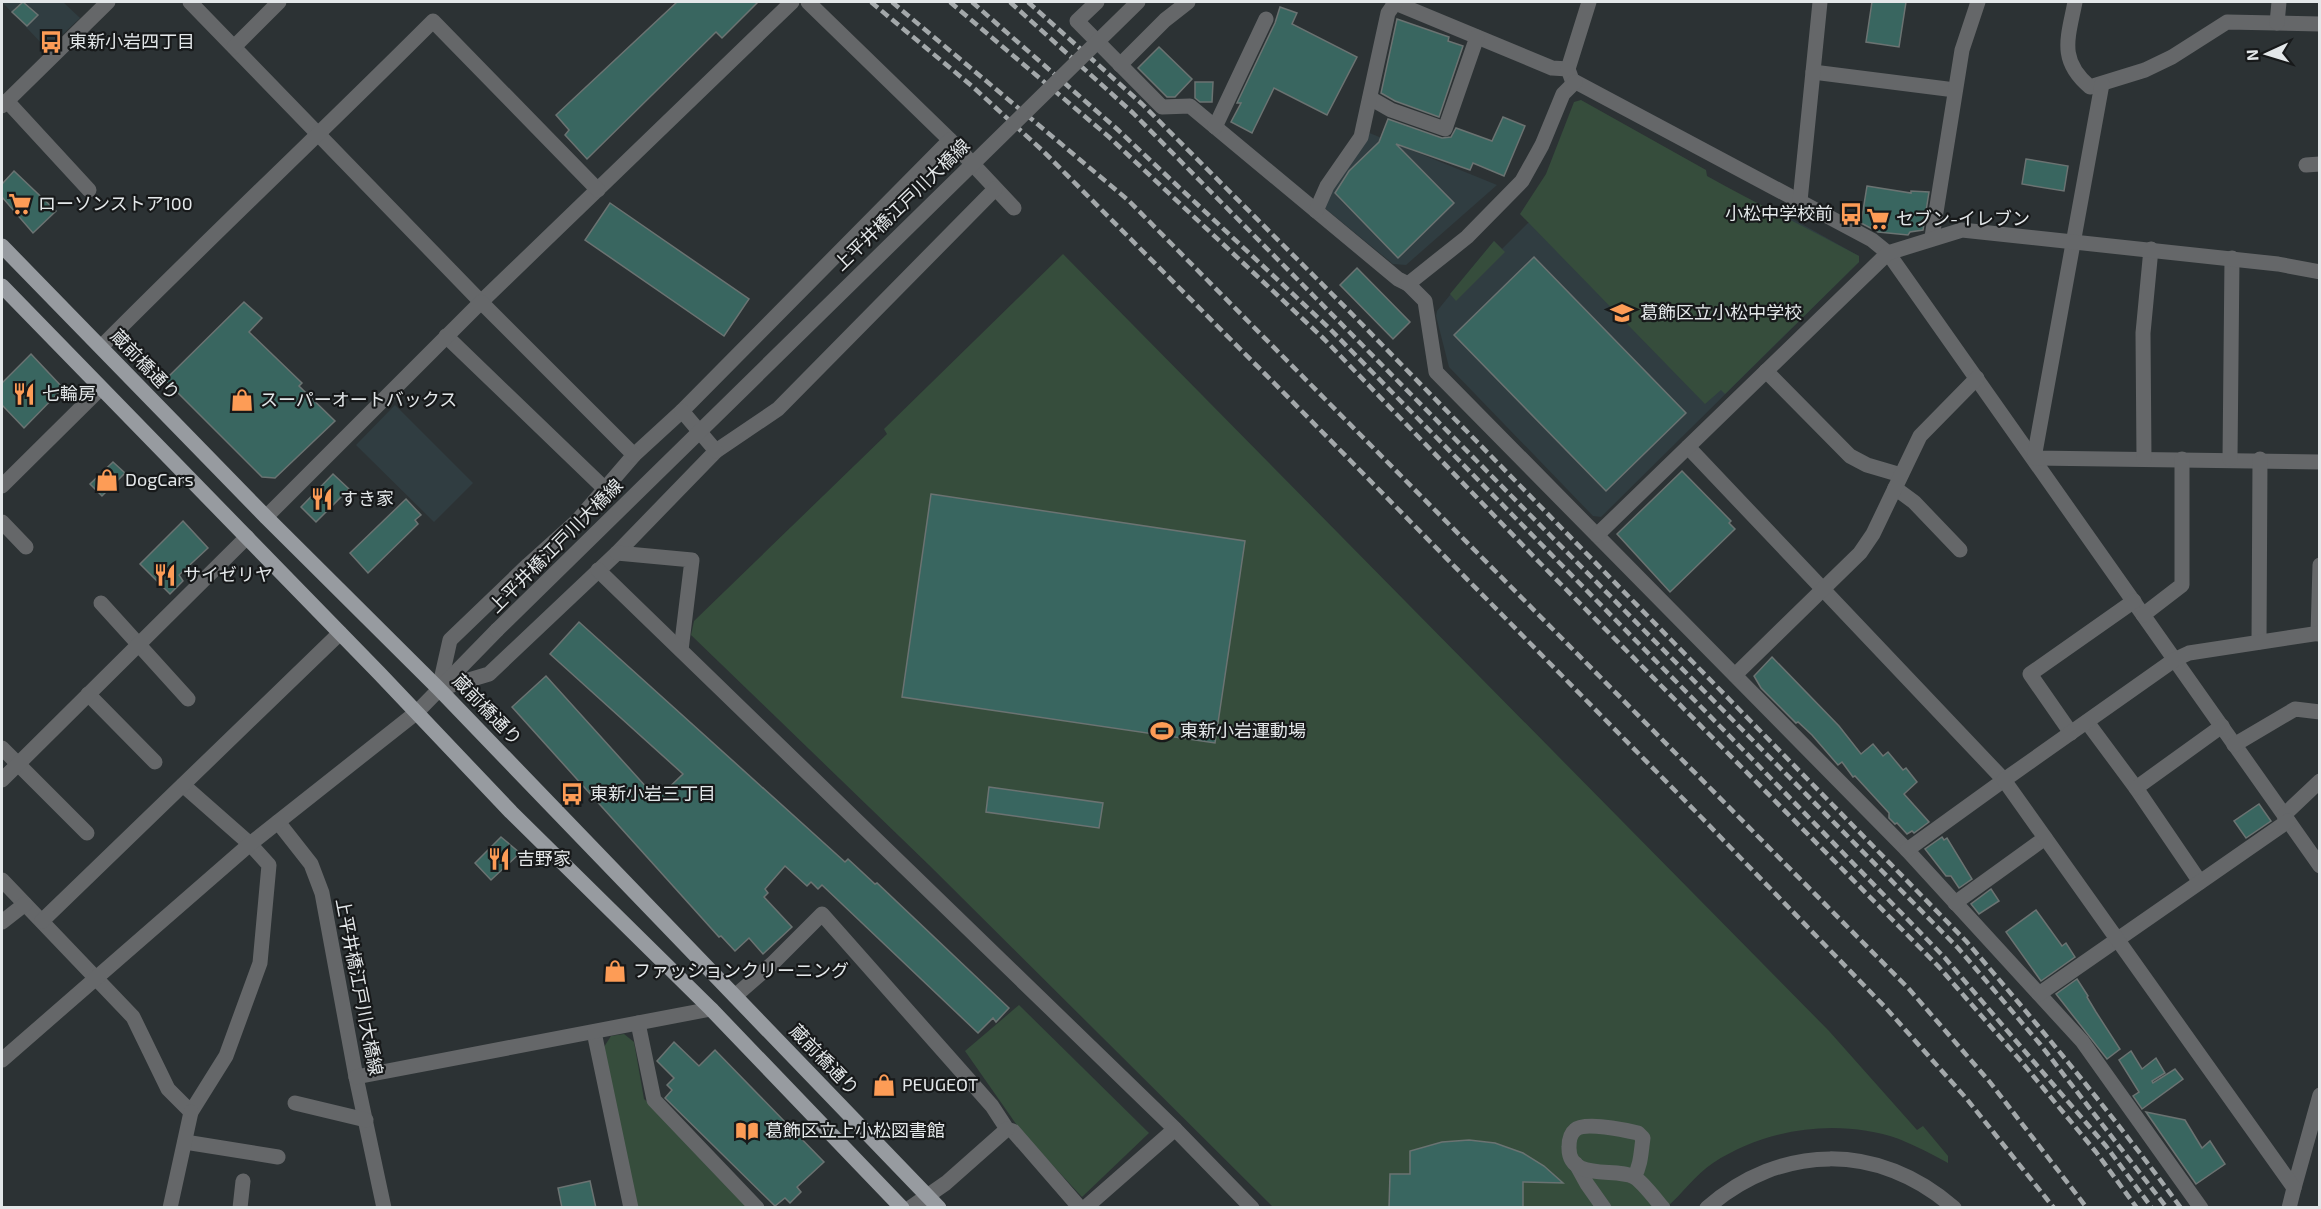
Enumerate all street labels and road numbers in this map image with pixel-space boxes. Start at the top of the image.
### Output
street label: 上平井橋江戸川大橋線 [829,134,974,275]
street label: 蔵前橋通り [107,324,185,404]
street label: 上平井橋江戸川大橋線 [484,474,627,617]
street label: 蔵前橋通り [449,669,527,749]
street label: 上平井橋江戸川大橋線 [332,896,388,1077]
street label: 蔵前橋通り [786,1019,864,1099]

